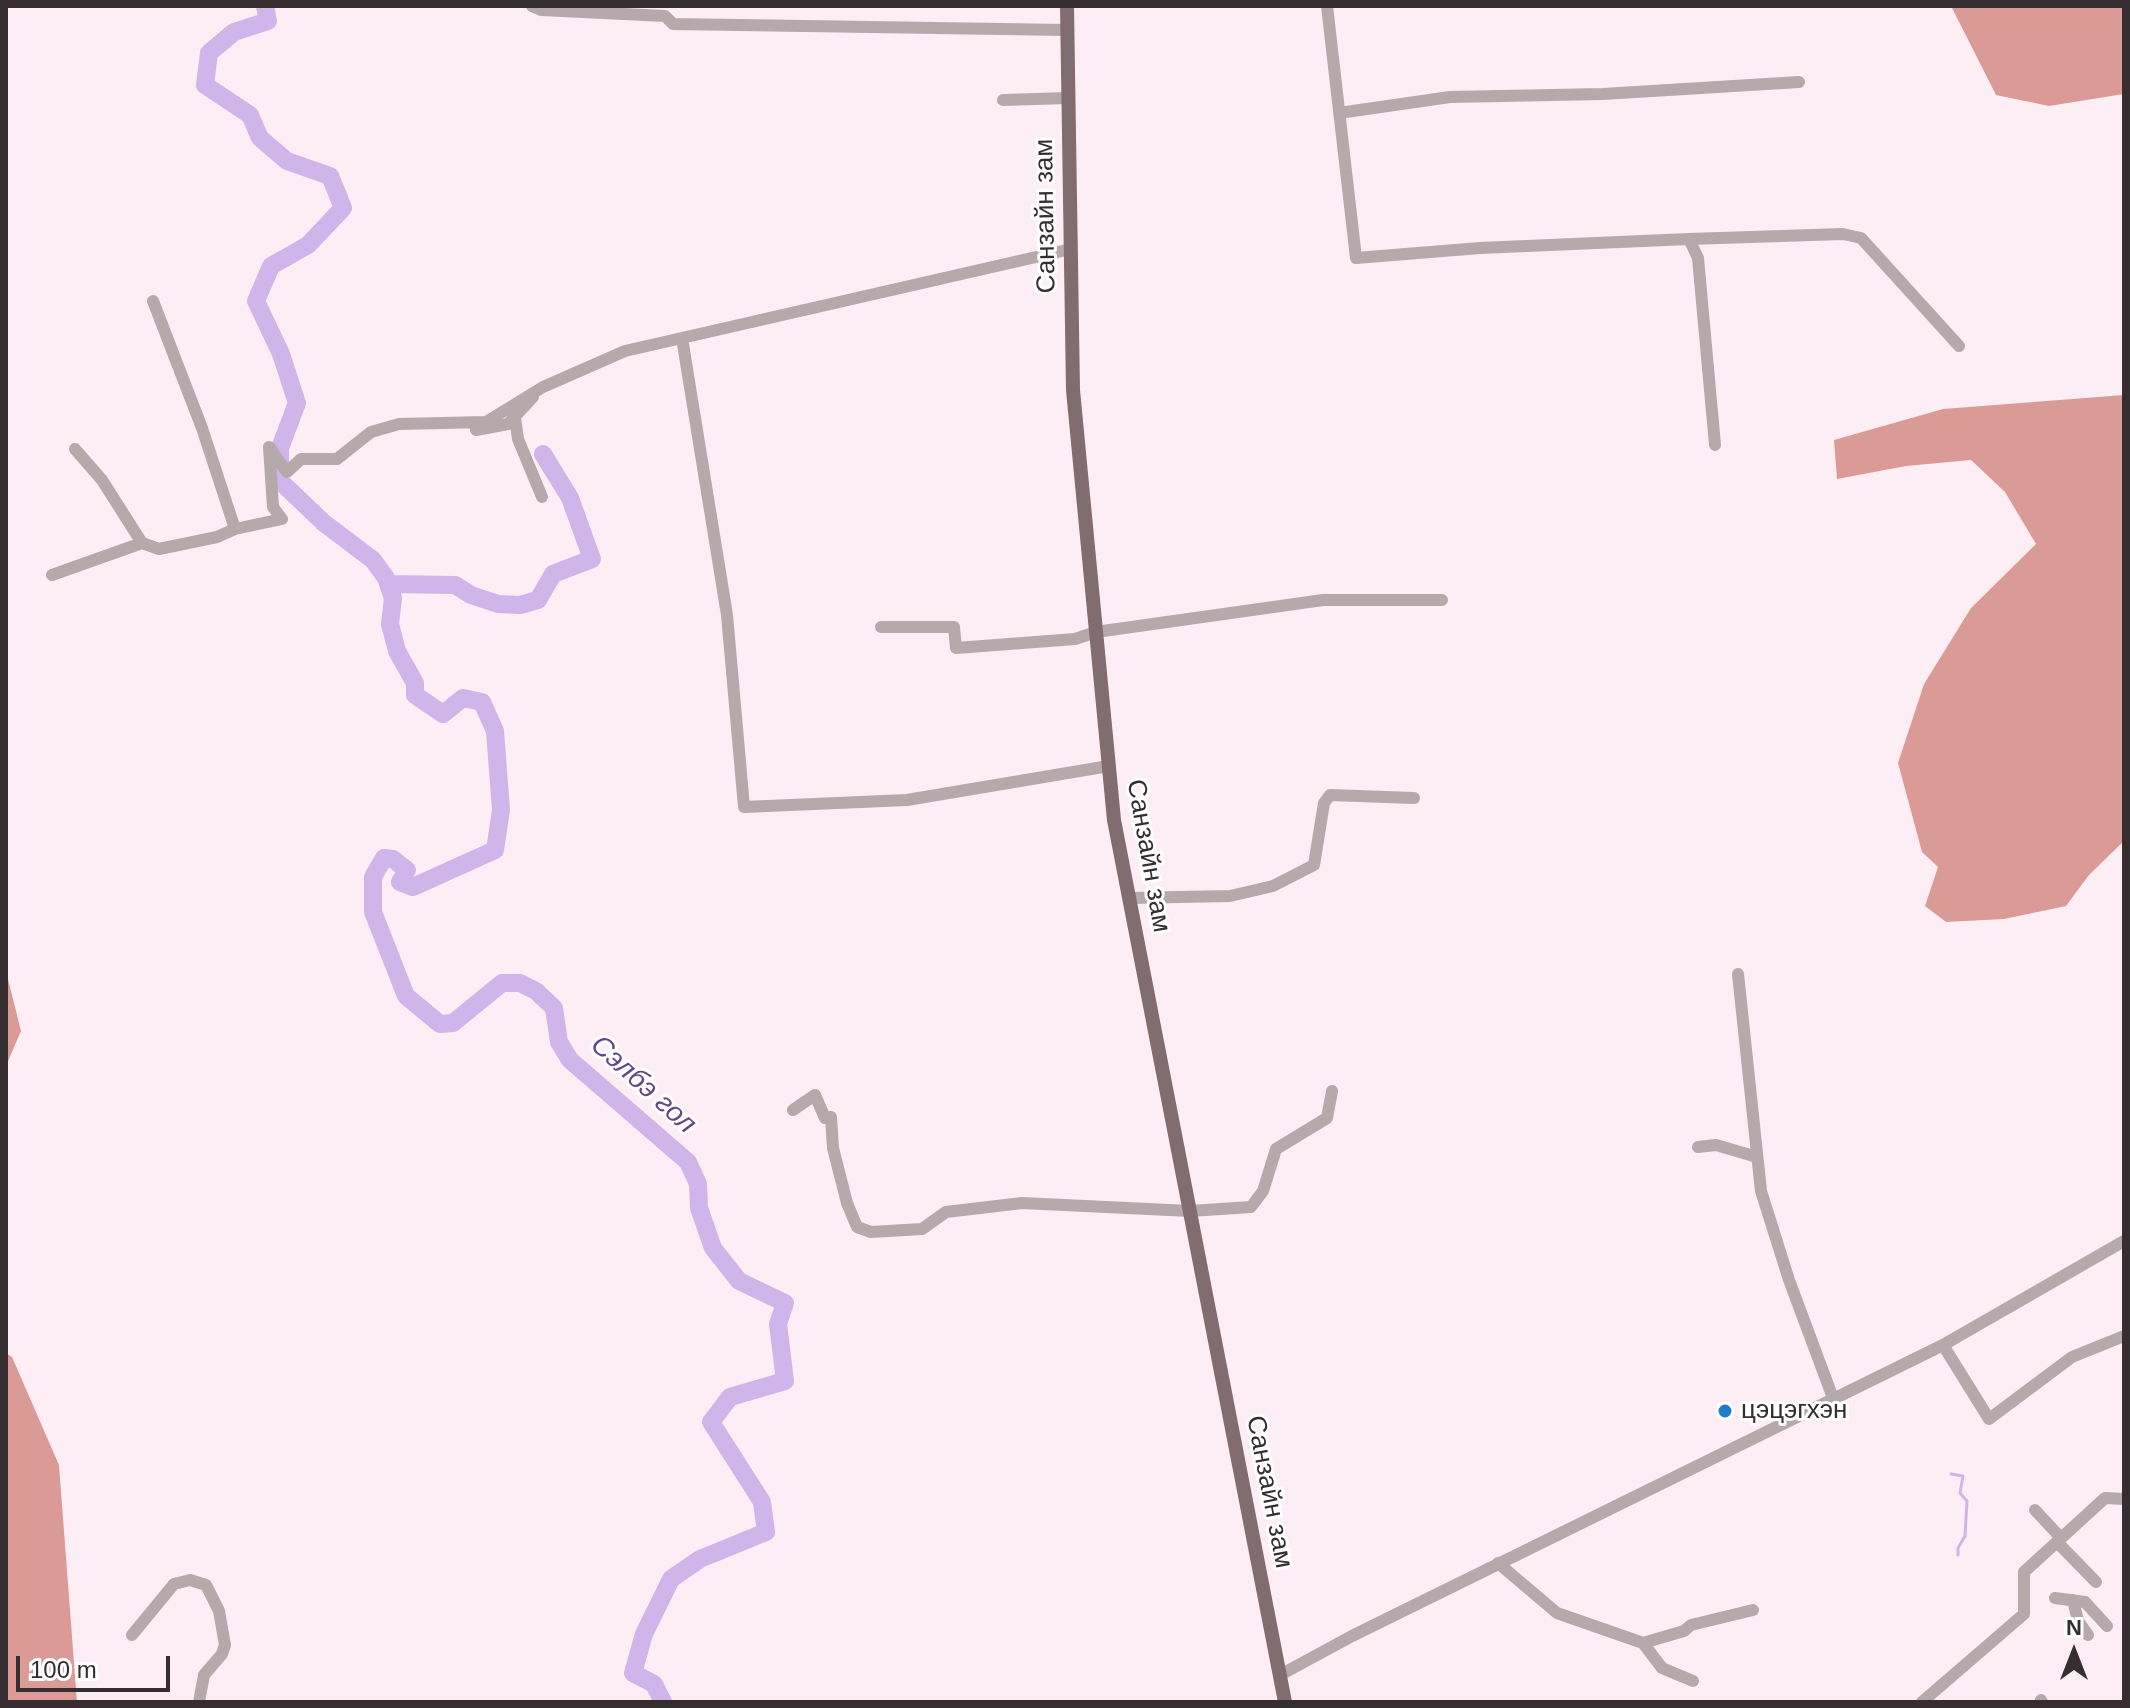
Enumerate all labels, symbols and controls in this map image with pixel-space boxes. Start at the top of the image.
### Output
street label: Санзайн зам [1029,138,1063,294]
street label: Санзайн зам [1119,777,1177,935]
water label: Сэлбэ гол [583,1029,703,1141]
place label: цэцэгхэн [1741,1395,1847,1427]
marker: цэцэгхэн [1716,1402,1734,1420]
street label: Санзайн зам [1239,1413,1299,1571]
north arrow [2034,1612,2114,1692]
text: N [2066,1615,2082,1640]
scale bar [20,1640,174,1690]
text: 100 m [30,1656,97,1683]

